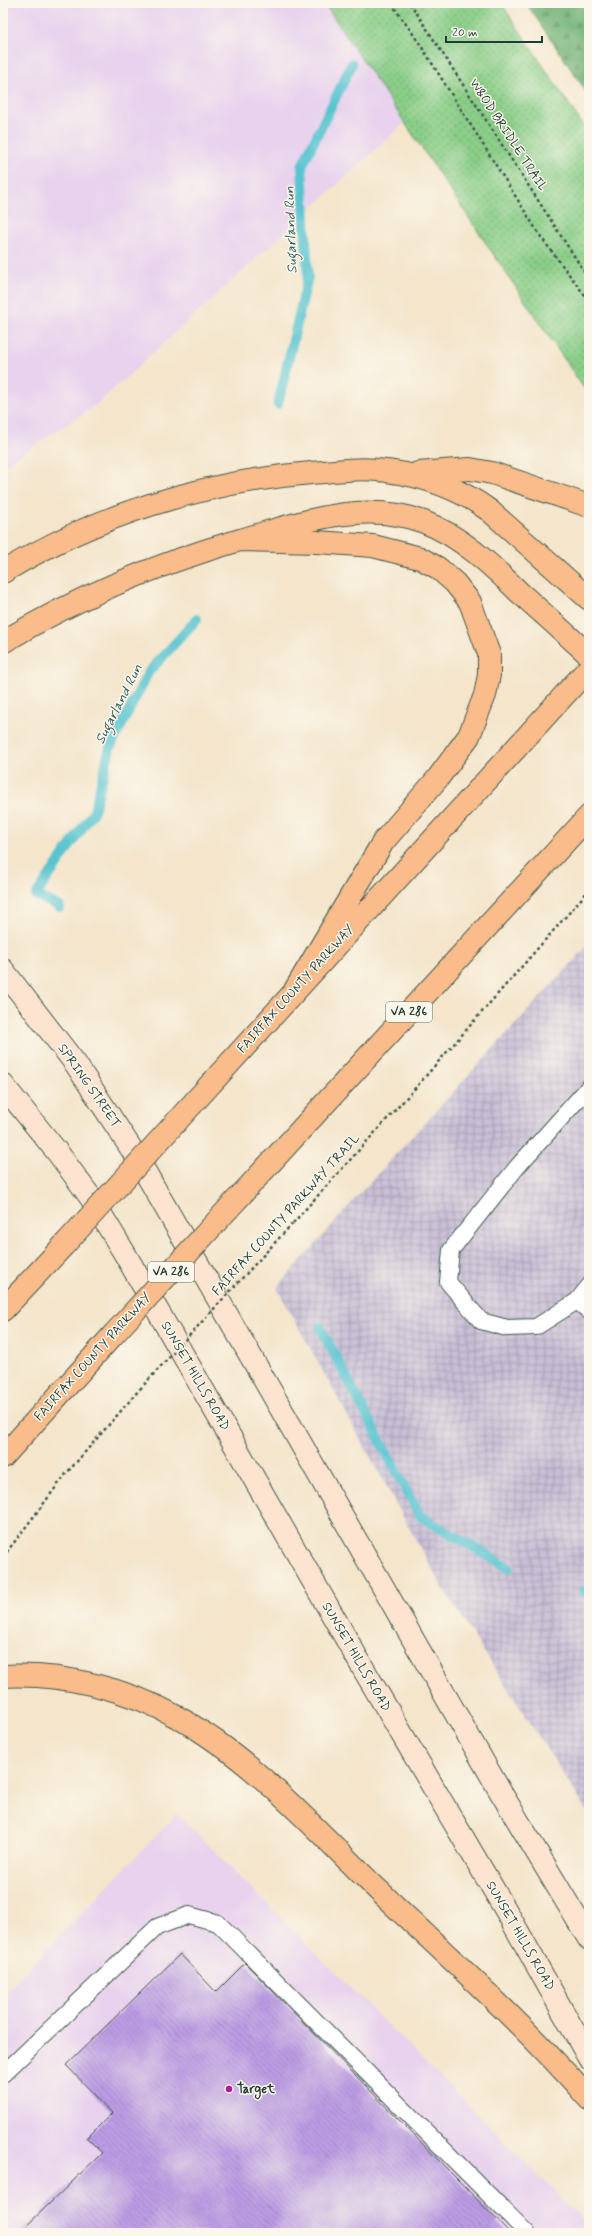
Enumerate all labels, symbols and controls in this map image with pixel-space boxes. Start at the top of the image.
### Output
scale bar [446,18,542,44]
text: 20 m [452,25,478,41]
street label: W&OD BRIDLE TRAIL [465,75,551,195]
water label: Sugarland Run [280,186,304,274]
water label: Sugarland Run [91,661,149,748]
street label: FAIRFAX COUNTY PARKWAY [234,921,359,1057]
road number: VA 286 [386,1002,432,1022]
street label: SPRING STREET [54,1041,124,1131]
street label: FAIRFAX COUNTY PARKWAY TRAIL [209,1130,363,1300]
road number: VA 286 [148,1262,194,1282]
street label: FAIRFAX COUNTY PARKWAY [31,1289,156,1425]
street label: SUNSET HILLS ROAD [157,1318,233,1434]
street label: SUNSET HILLS ROAD [318,1599,394,1715]
street label: SUNSET HILLS ROAD [482,1878,558,1994]
place label: Target [237,2081,275,2100]
marker: Target [224,2084,234,2094]

